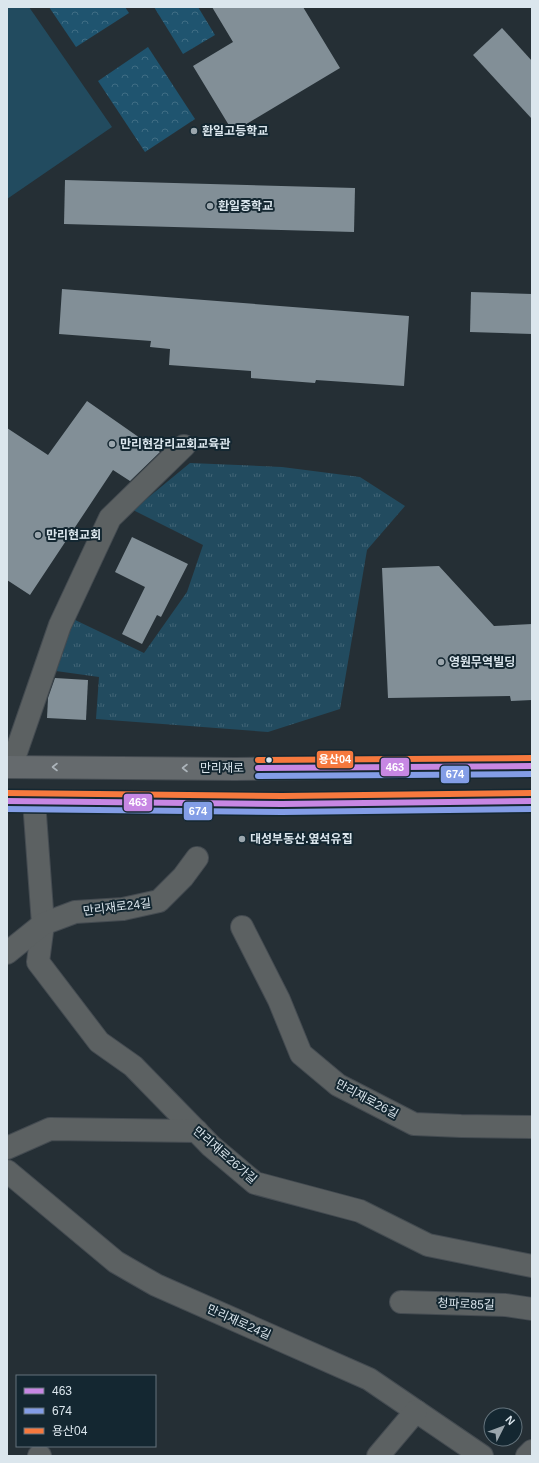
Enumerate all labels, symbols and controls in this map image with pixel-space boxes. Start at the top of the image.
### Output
place label: 환일고등학교 [202,124,268,138]
marker: 환일고등학교 [189,126,199,136]
place label: 환일중학교 [218,199,273,213]
marker: 환일중학교 [205,201,215,211]
place label: 만리현감리교회교육관 [120,437,230,451]
marker: 만리현감리교회교육관 [107,439,117,449]
place label: 만리현교회 [46,528,101,542]
marker: 만리현교회 [33,530,43,540]
place label: 영원무역빌딩 [449,655,515,669]
marker: 영원무역빌딩 [436,657,446,667]
line badge: 용산04 [316,750,354,769]
text: 용산04 [319,753,352,765]
unlabelled marker [264,755,274,765]
line badge: 463 [380,757,410,777]
street label: 만리재로 [200,761,244,775]
text: 463 [386,761,404,773]
one-way arrow [52,763,58,771]
one-way arrow [182,764,188,772]
line badge: 674 [440,765,470,784]
text: 674 [446,768,465,780]
line badge: 463 [123,793,153,812]
text: 463 [129,796,147,808]
line badge: 674 [183,801,213,821]
text: 674 [189,805,208,817]
place label: 대성부동산.옆석유집 [250,832,353,846]
marker: 대성부동산.옆석유집 [237,834,247,844]
street label: 만리재로24길 [82,896,152,918]
street label: 만리재로26길 [333,1077,401,1121]
street label: 만리재로26가길 [190,1124,260,1186]
street label: 청파로85길 [437,1296,495,1312]
street label: 만리재로24길 [205,1302,273,1342]
legend [16,1375,156,1447]
text: 463 [52,1384,72,1398]
text: 674 [52,1404,72,1418]
north arrow [483,1407,523,1447]
text: N [503,1413,518,1427]
text: 용산04 [52,1424,88,1438]

